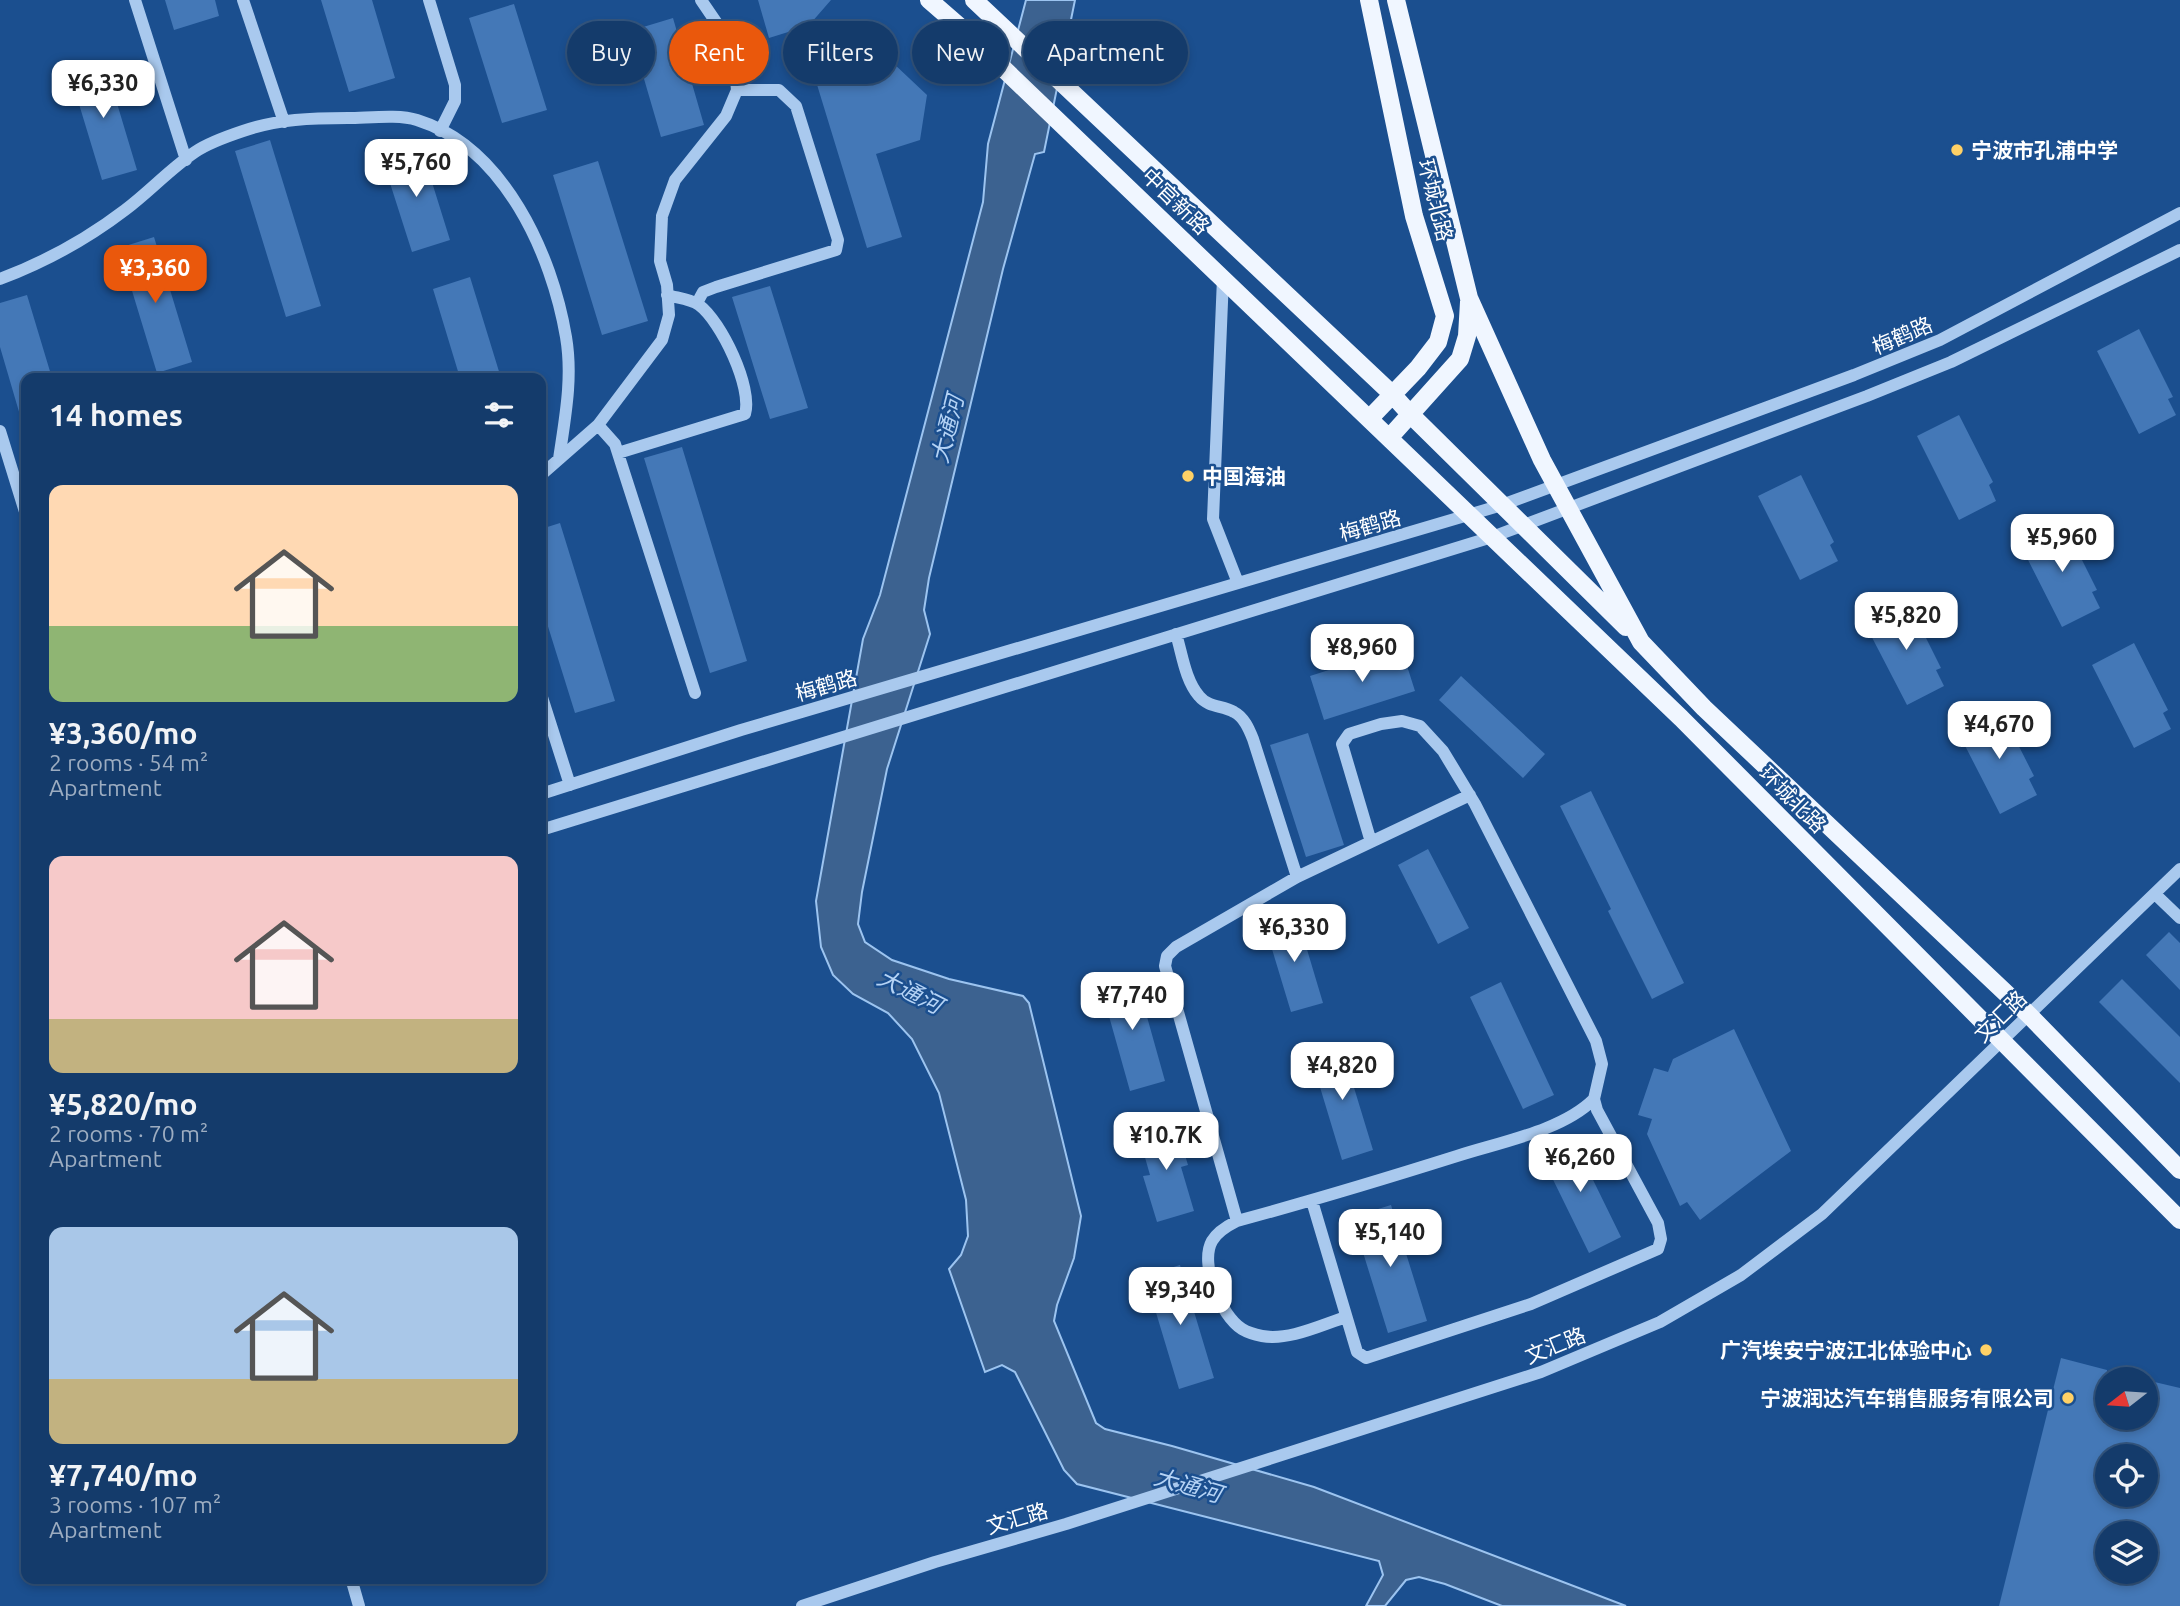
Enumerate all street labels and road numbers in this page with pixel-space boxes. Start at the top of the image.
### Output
street label: 环城北路 [1414,156,1458,244]
street label: 中官新路 [1137,163,1215,239]
street label: 梅鹤路 [1868,312,1936,358]
street label: 梅鹤路 [1336,505,1404,545]
street label: 梅鹤路 [792,665,860,705]
street label: 环城北路 [1755,761,1831,837]
street label: 文汇路 [1969,985,2031,1047]
street label: 文汇路 [1521,1322,1589,1368]
street label: 文汇路 [983,1498,1051,1538]

